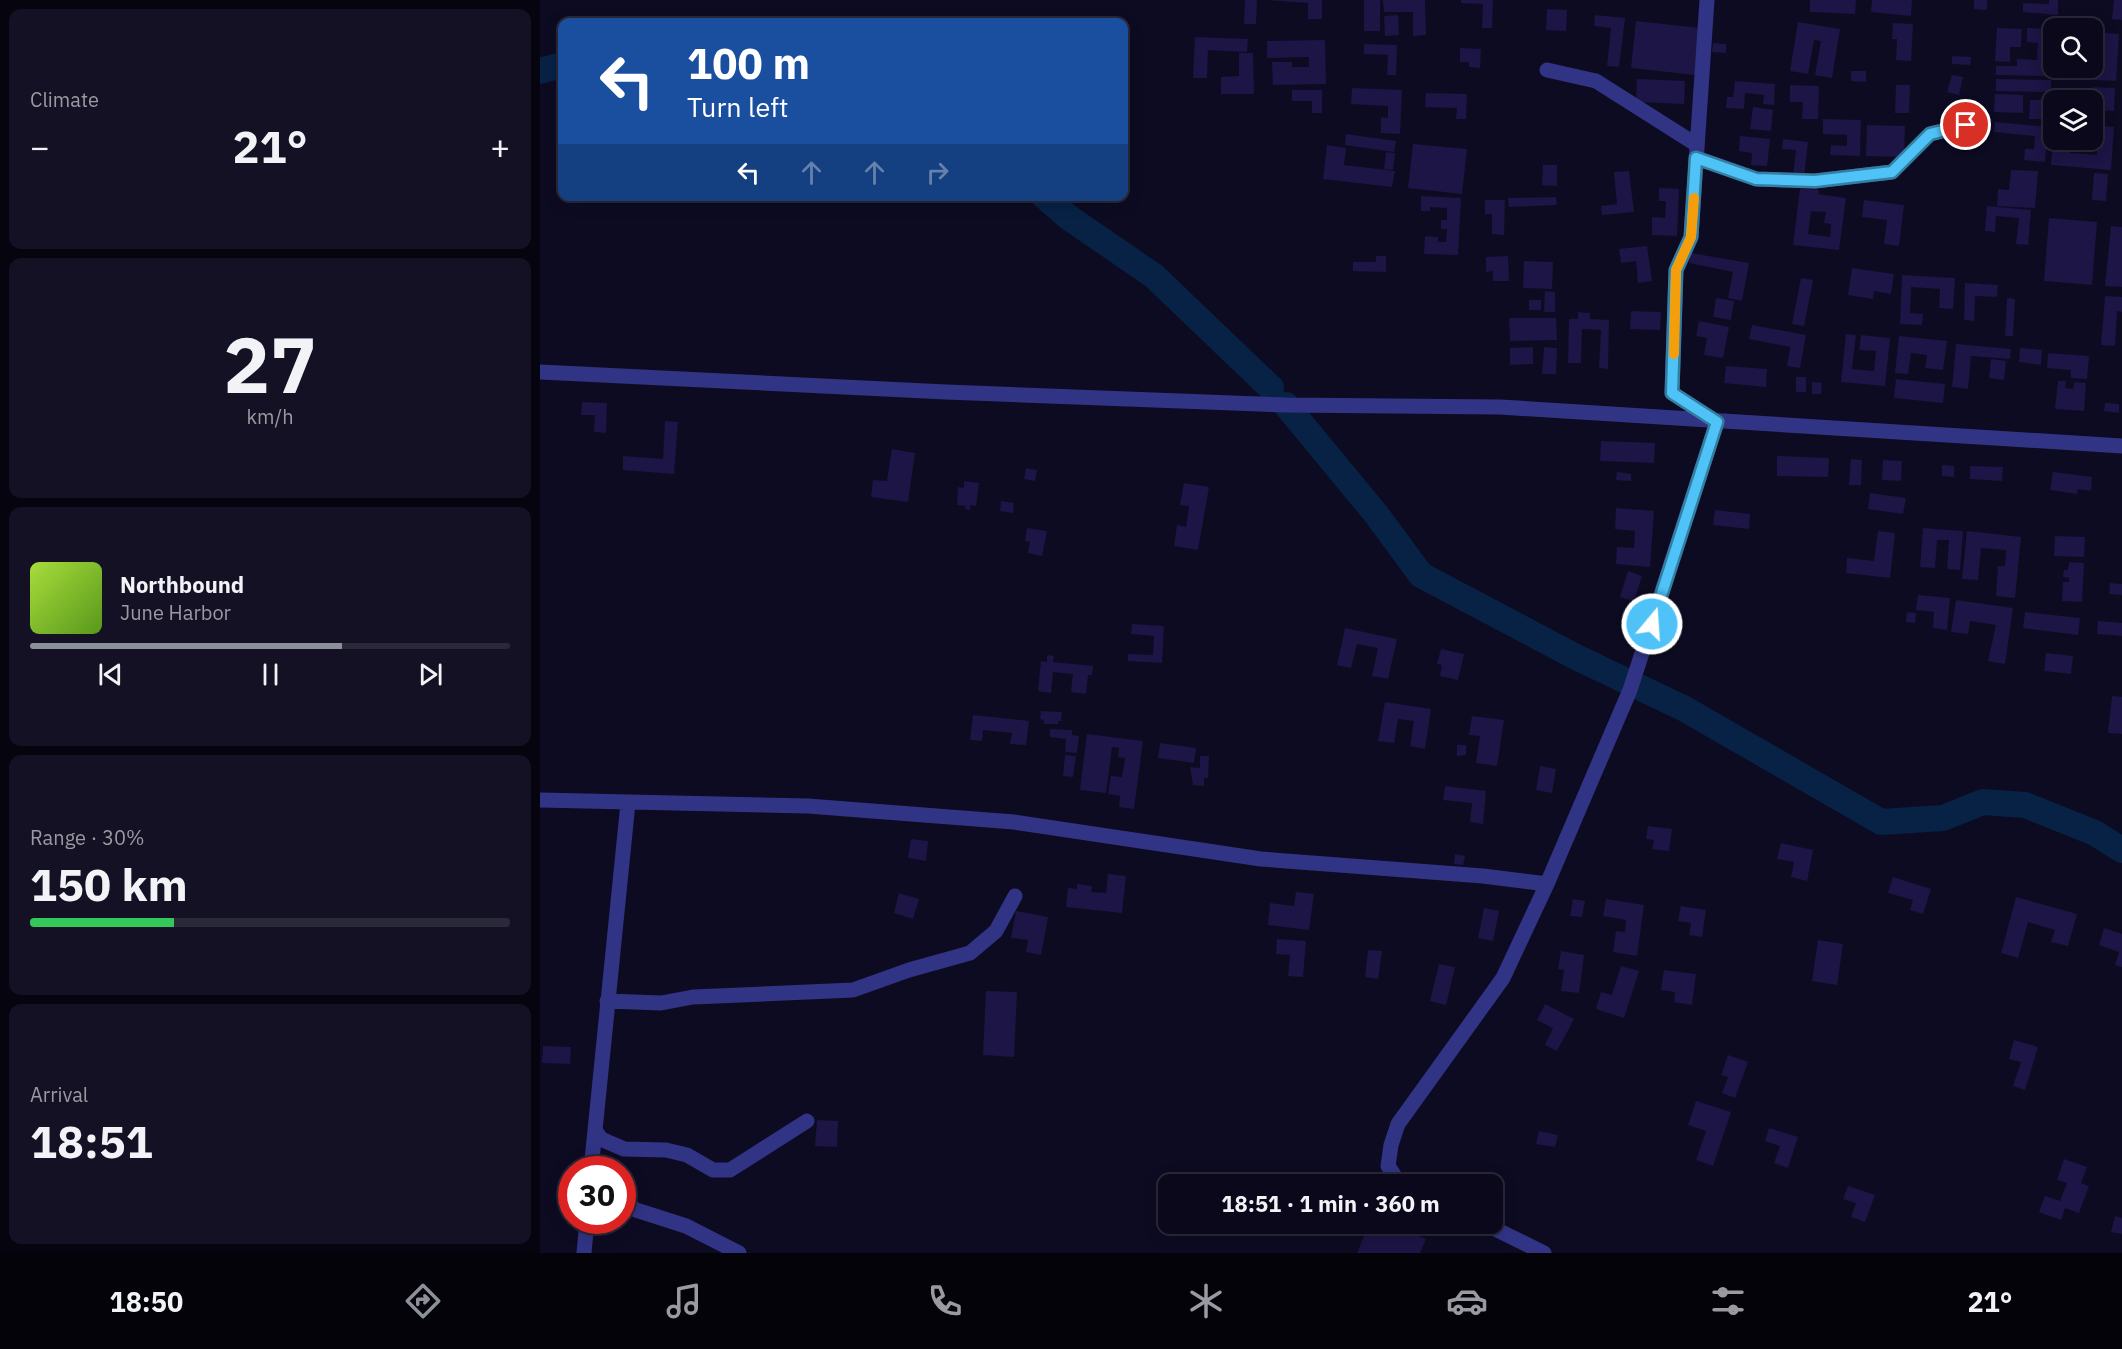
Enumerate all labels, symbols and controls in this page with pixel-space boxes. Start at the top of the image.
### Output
map controls [2043,18,2103,150]
button: search [2043,18,2103,78]
text: 100 m [687,36,810,91]
icon: left [588,42,666,120]
text: Climate [30,86,99,113]
text: Turn left [687,89,788,124]
button: layers [2043,90,2103,150]
pin [1940,99,1991,150]
icon: arrive [1949,108,1982,141]
text: 21° [232,117,308,175]
text: − [30,125,50,168]
text: + [490,125,510,168]
icon: left [732,156,765,189]
icon: ahead [795,156,828,189]
icon: ahead [858,156,891,189]
icon: right [921,156,954,189]
text: 27 [223,313,317,414]
text: km/h [246,403,294,430]
text: Northbound [120,570,244,599]
position arrow [1620,592,1684,656]
text: June Harbor [120,599,231,626]
icon: previous [94,658,127,691]
icon: pause [254,658,287,691]
icon: next [414,658,447,691]
text: Range · 30% [30,824,145,851]
text: 150 km [30,855,188,913]
text: Arrival [30,1081,88,1108]
text: 18:51 [30,1112,153,1170]
speed limit sign: 30 [558,1156,636,1234]
text: 18:51 · 1 min · 360 m [1221,1189,1440,1218]
icon: directions [402,1280,444,1322]
icon: music [663,1280,705,1322]
icon: phone [924,1280,966,1322]
icon: climate [1185,1280,1227,1322]
icon: car [1446,1280,1488,1322]
icon: filters [1707,1280,1749,1322]
text: 18:50 [109,1284,183,1319]
text: 21° [1967,1284,2012,1319]

